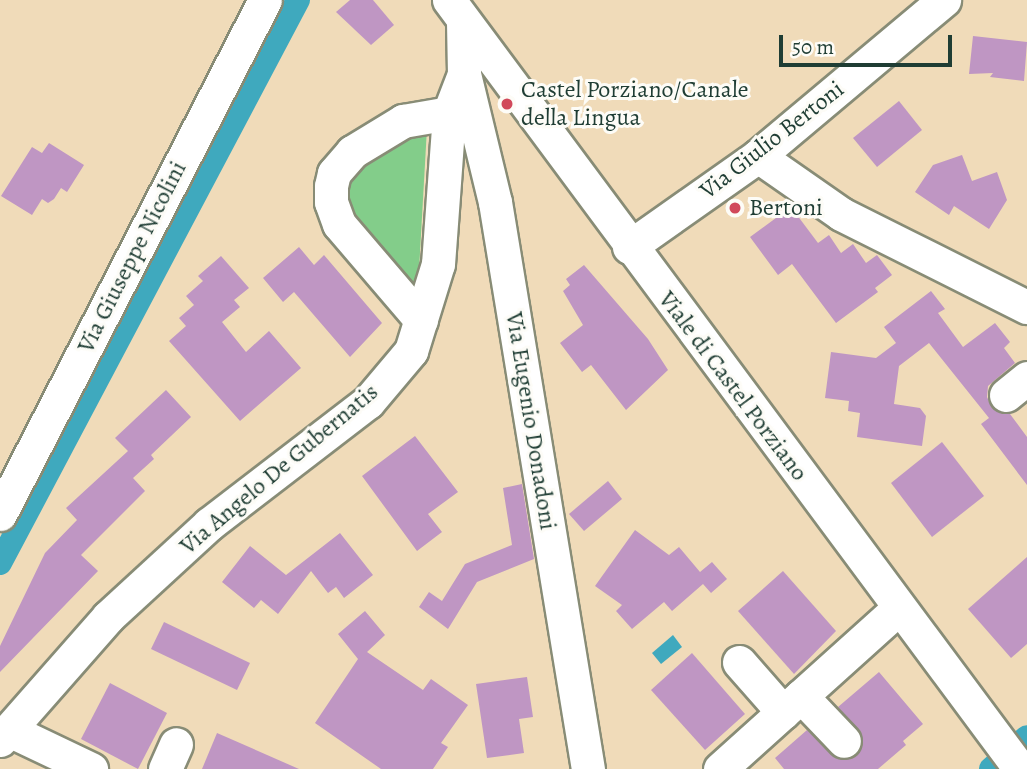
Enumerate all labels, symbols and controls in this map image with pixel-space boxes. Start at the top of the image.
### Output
scale bar [782,21,955,65]
text: 50 m [792,33,834,61]
street label: Via Giulio Bertoni [694,75,850,205]
place label: Castel Porziano/Canale della Lingua [521,76,749,132]
marker: Castel Porziano/Canale della Lingua [499,96,515,112]
street label: Via Giuseppe Nicolini [71,156,193,358]
place label: Bertoni [749,194,823,222]
marker: Bertoni [727,200,743,216]
street label: Viale di Castel Porziano [652,286,814,486]
street label: Via Eugenio Donadoni [500,310,562,532]
street label: Via Angelo De Gubernatis [174,378,384,560]

